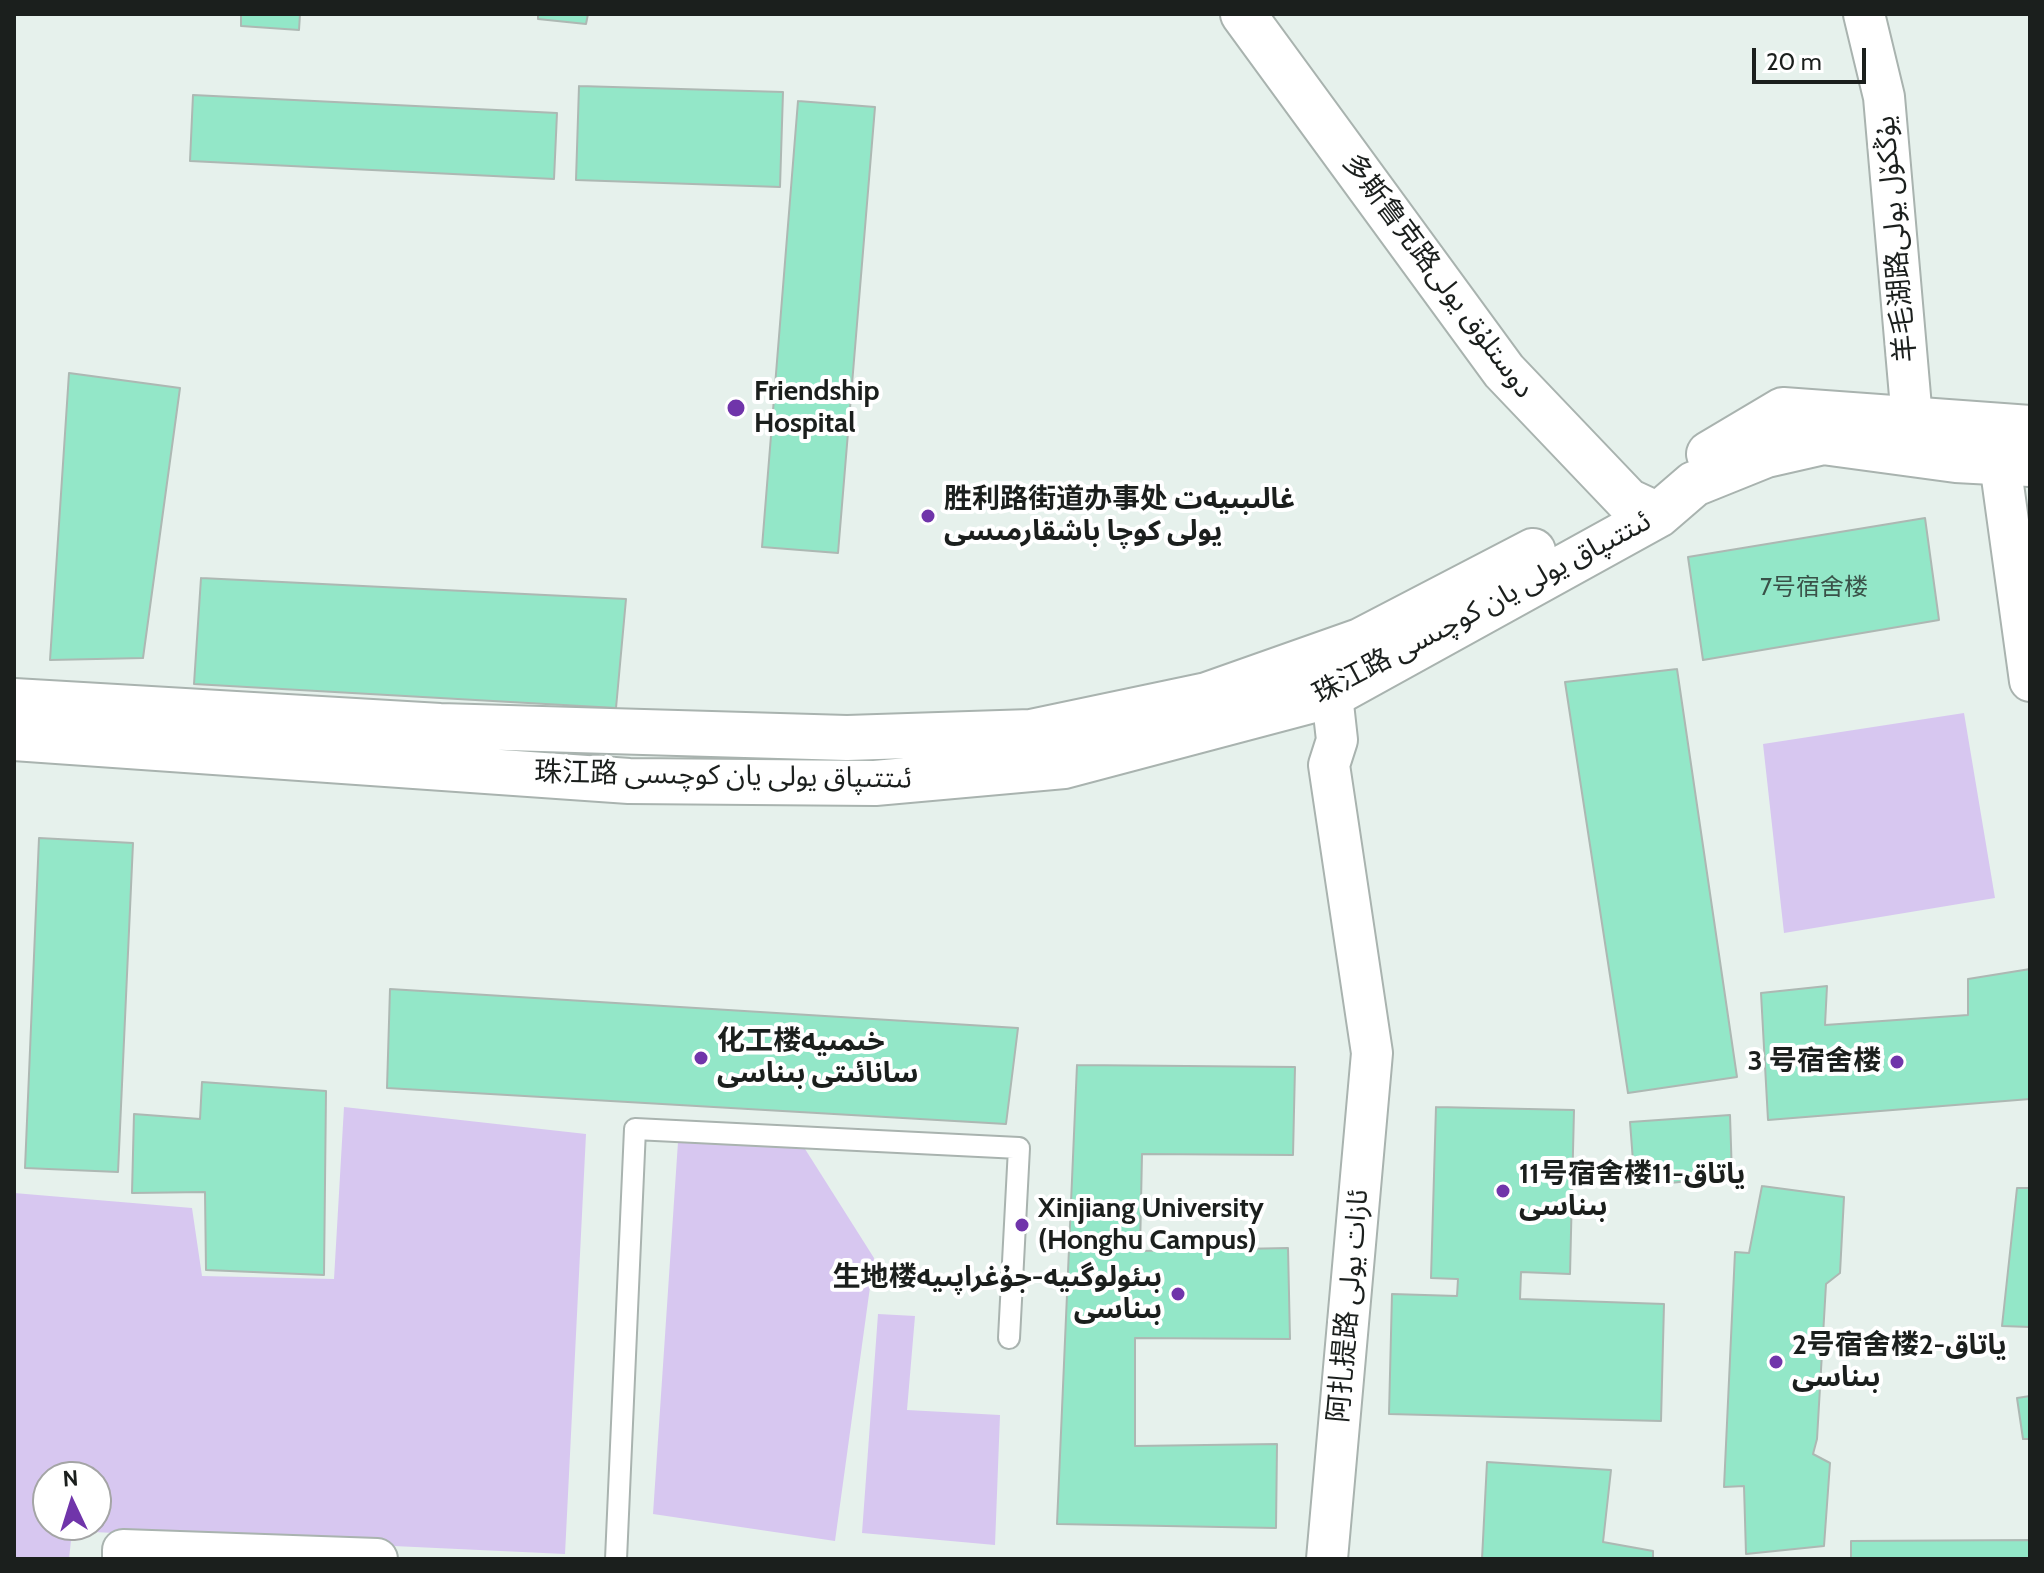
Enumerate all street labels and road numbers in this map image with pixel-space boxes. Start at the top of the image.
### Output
street label: 羊毛湖路يۇڭكۆل يولى [1868,114,1924,364]
street label: 多斯鲁克路دوستلۇق يولى [1335,147,1541,405]
street label: 珠江路 ئىتتىپاق يولى يان كوچىسى [1307,505,1657,711]
street label: 珠江路 ئىتتىپاق يولى يان كوچىسى [534,756,912,796]
street label: 阿扎提路 ئازات يولى [1322,1188,1376,1424]

